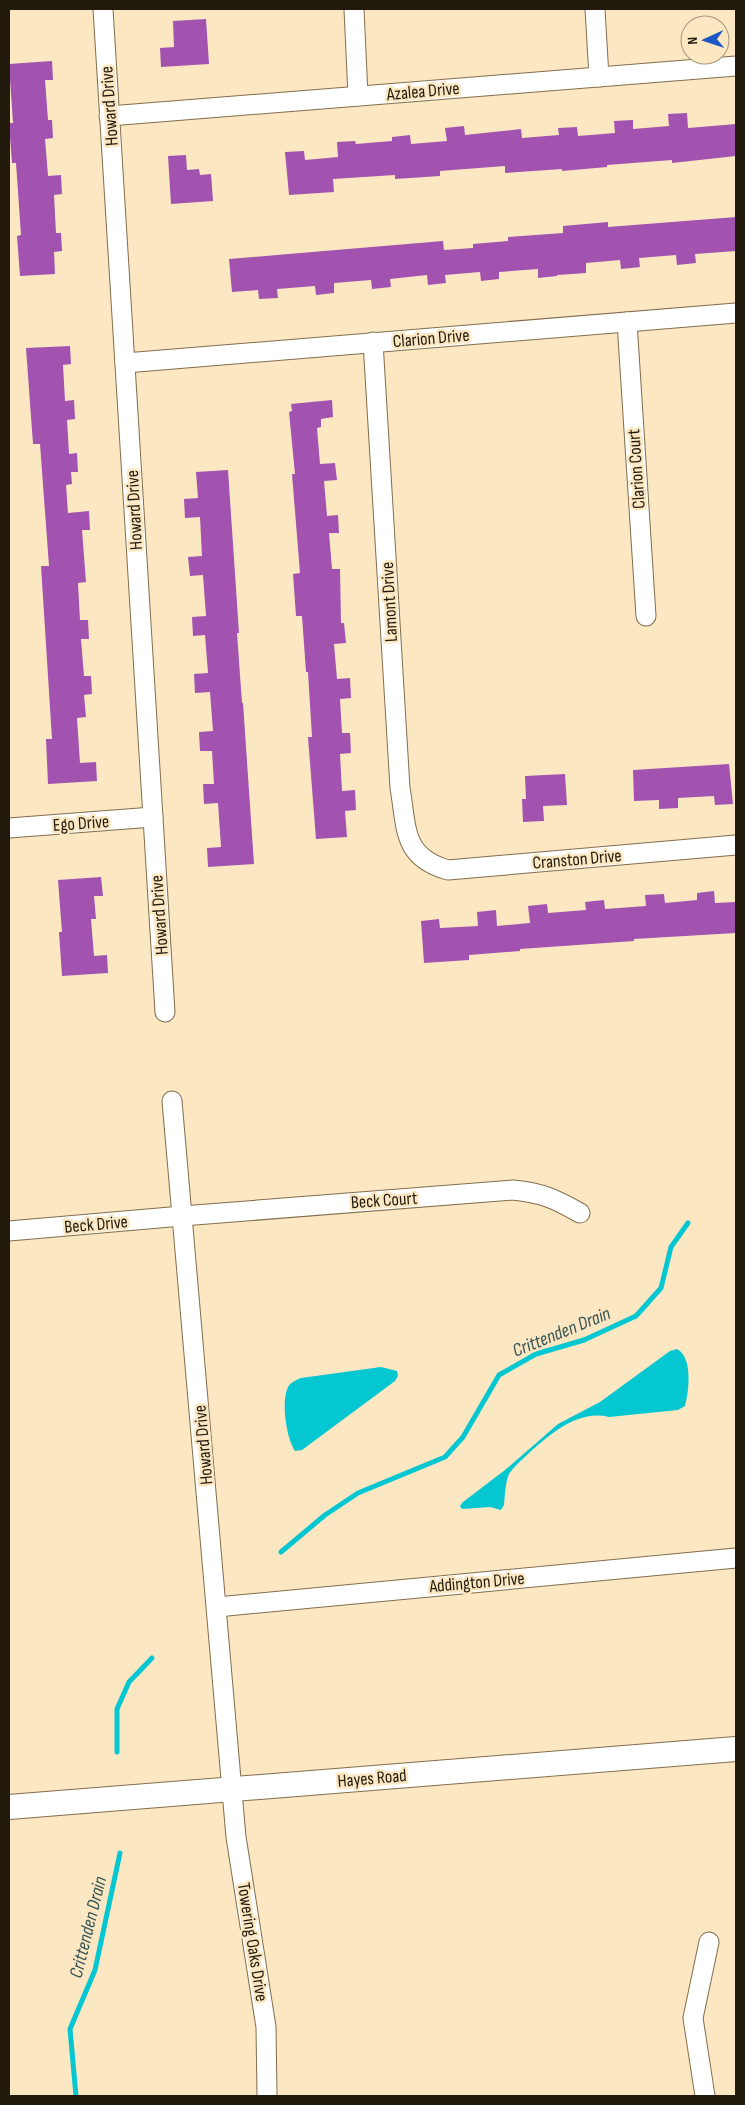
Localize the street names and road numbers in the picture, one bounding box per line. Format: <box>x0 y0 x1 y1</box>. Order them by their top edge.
street label: Howard Drive <box>96 65 123 147</box>
street label: Azalea Drive <box>385 78 460 105</box>
street label: Clarion Drive <box>392 325 470 352</box>
street label: Clarion Court <box>623 428 650 510</box>
street label: Howard Drive <box>122 469 147 550</box>
street label: Lamont Drive <box>377 561 402 643</box>
street label: Ego Drive <box>52 811 110 836</box>
street label: Cranston Drive <box>532 845 623 874</box>
street label: Howard Drive <box>146 874 173 956</box>
street label: Beck Court <box>350 1188 419 1213</box>
street label: Beck Drive <box>63 1211 129 1238</box>
street label: Howard Drive <box>190 1404 217 1486</box>
street label: Addington Drive <box>428 1568 525 1597</box>
street label: Hayes Road <box>337 1765 407 1792</box>
street label: Towering Oaks Drive <box>233 1881 272 2003</box>

